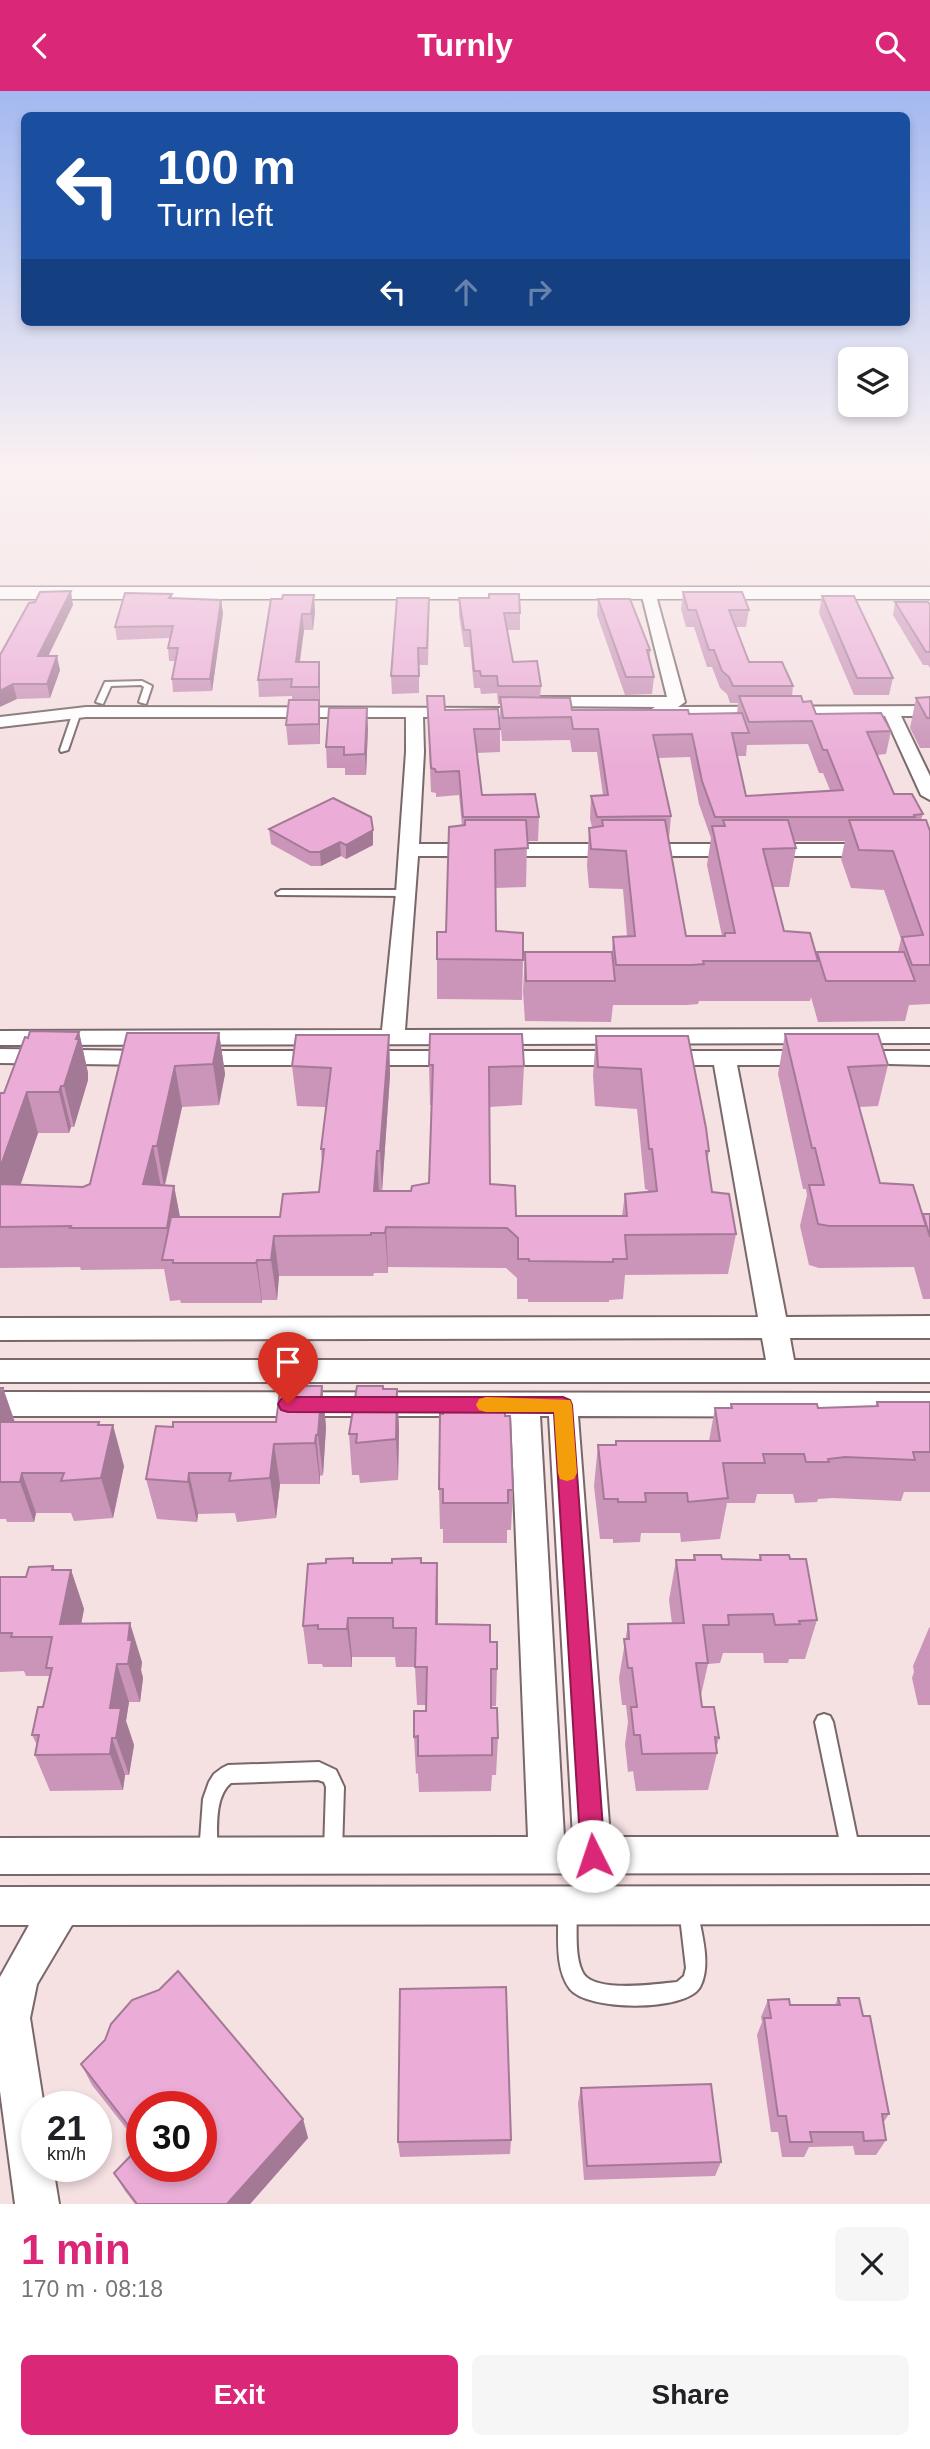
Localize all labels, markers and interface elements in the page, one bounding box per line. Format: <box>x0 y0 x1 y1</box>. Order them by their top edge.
icon: back <box>21 27 59 65</box>
text: Turnly <box>417 27 513 63</box>
icon: search <box>871 27 909 65</box>
icon: left <box>42 140 133 231</box>
text: 100 m <box>157 140 296 194</box>
text: Turn left <box>157 197 273 233</box>
icon: left <box>374 273 412 311</box>
icon: ahead <box>447 273 485 311</box>
icon: right <box>520 273 558 311</box>
map controls <box>838 347 908 417</box>
button: layers <box>838 347 908 417</box>
pin <box>258 1332 318 1404</box>
icon: arrive <box>269 1343 307 1381</box>
position arrow <box>556 1819 630 1893</box>
speed limit sign: 30 <box>126 2091 217 2182</box>
text: 21 <box>47 2108 86 2147</box>
text: km/h <box>47 2144 86 2164</box>
text: 1 min <box>21 2226 131 2273</box>
button: close <box>835 2227 909 2301</box>
text: 170 m · 08:18 <box>21 2276 163 2302</box>
button: Exit <box>21 2355 458 2435</box>
button: Share <box>472 2355 909 2435</box>

